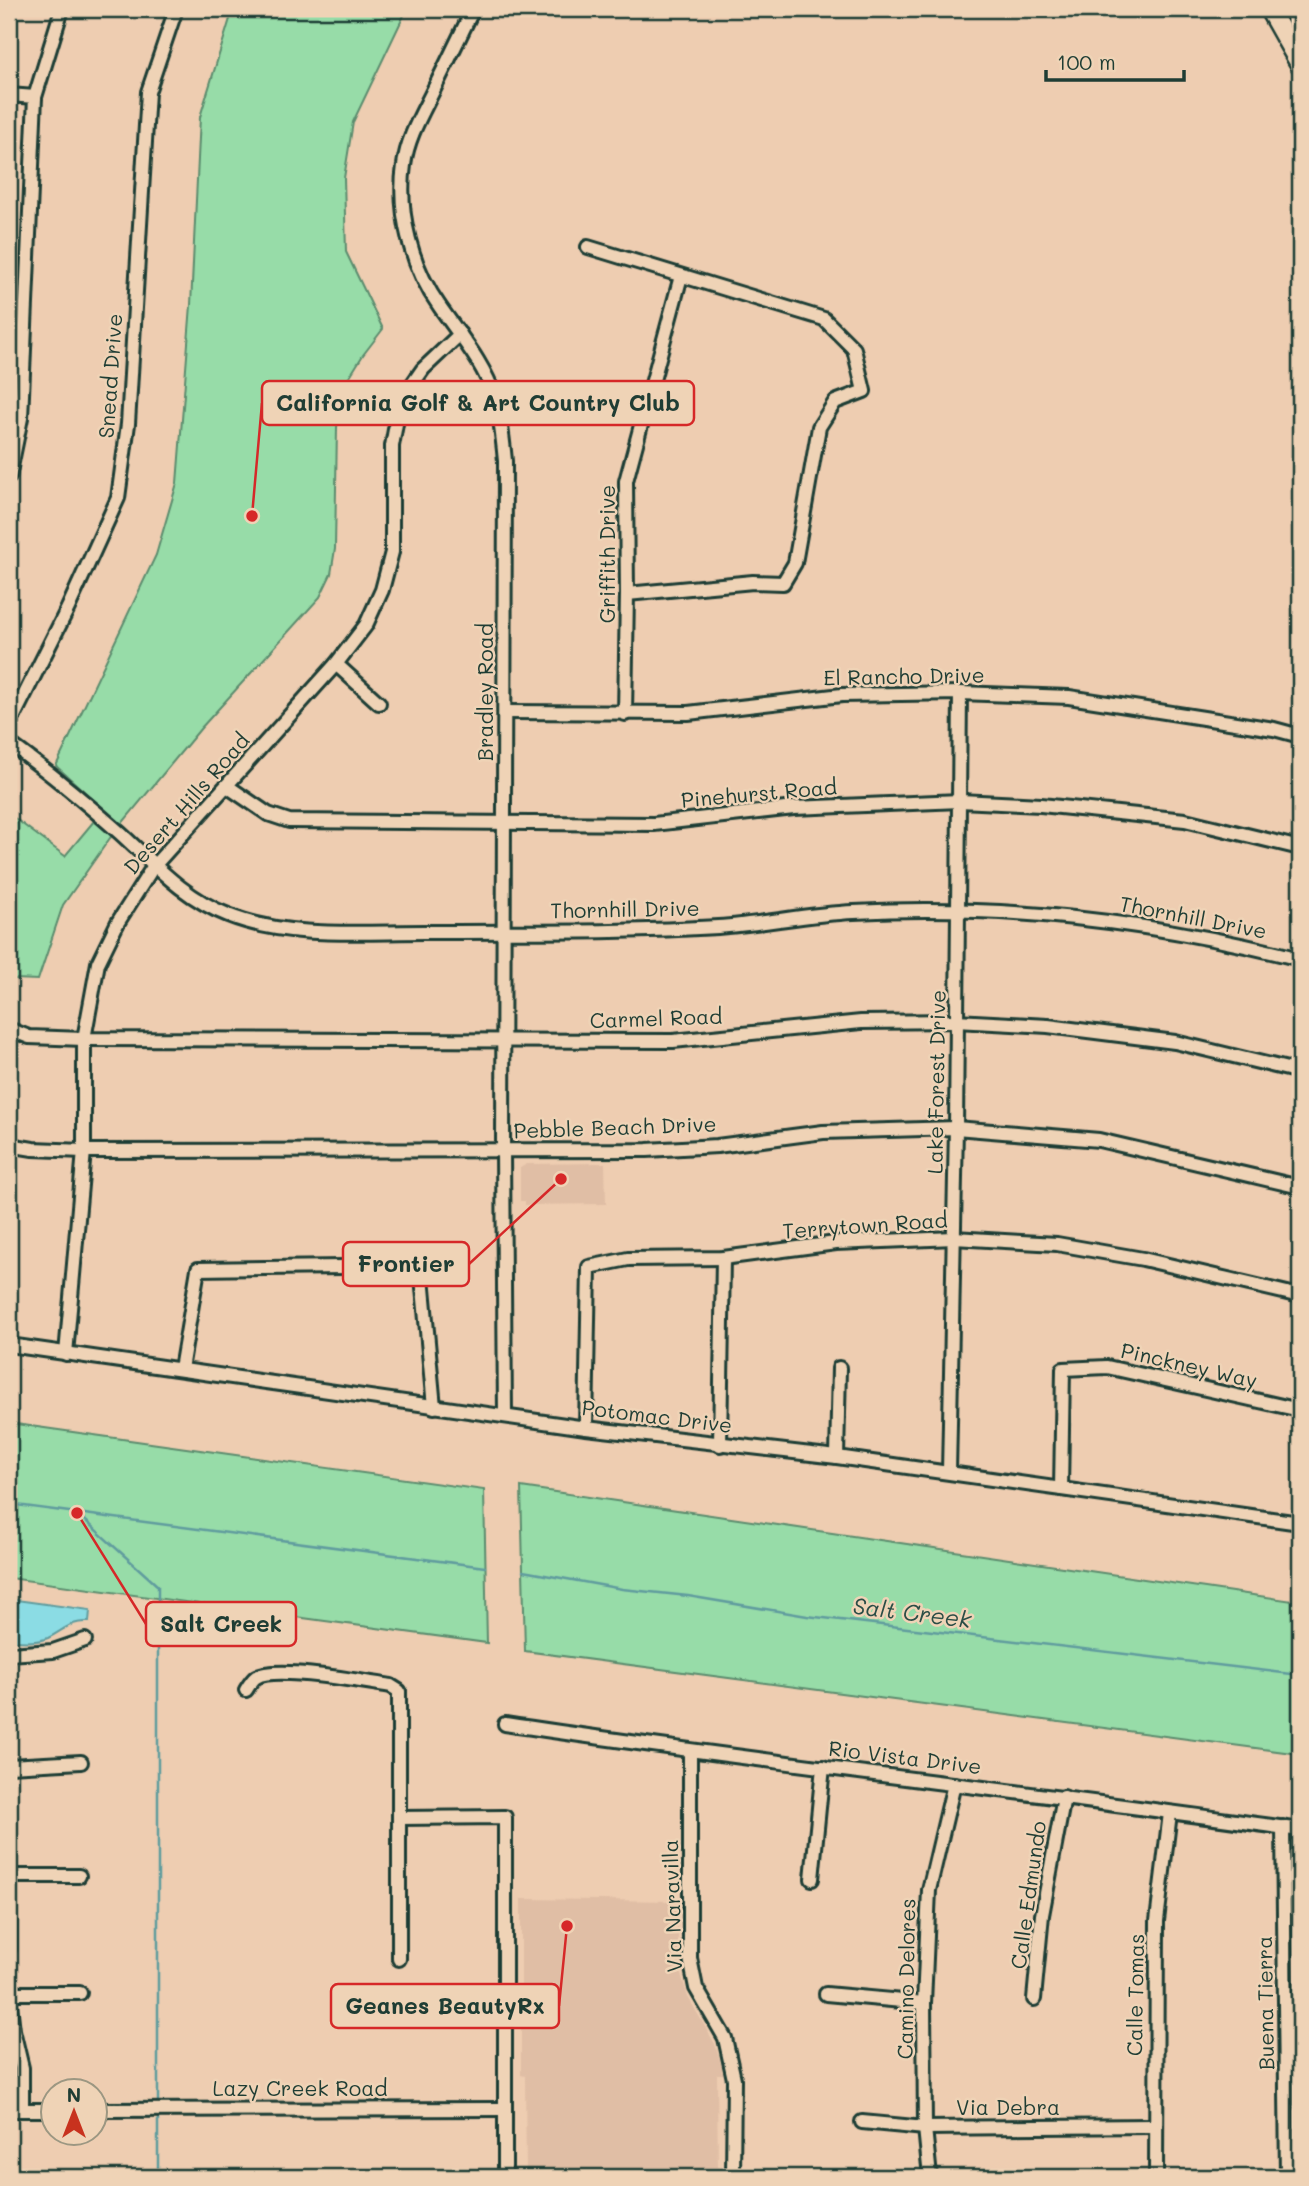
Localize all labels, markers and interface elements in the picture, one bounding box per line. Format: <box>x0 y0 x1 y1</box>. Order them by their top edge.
scale bar <box>1046 38 1185 82</box>
text: 100 m <box>1057 48 1116 75</box>
street label: Snead Drive <box>92 313 127 439</box>
callout: California Golf & Art Country Club <box>262 381 694 425</box>
text: California Golf & Art Country Club <box>276 387 680 417</box>
street label: Griffith Drive <box>593 485 620 623</box>
street label: Bradley Road <box>471 623 498 761</box>
street label: El Rancho Drive <box>823 661 985 690</box>
street label: Desert Hills Road <box>117 727 255 879</box>
street label: Pinehurst Road <box>680 772 838 813</box>
street label: Thornhill Drive <box>1117 889 1269 944</box>
street label: Thornhill Drive <box>550 894 700 923</box>
street label: Lake Forest Drive <box>920 990 951 1174</box>
street label: Carmel Road <box>589 1002 723 1033</box>
street label: Pebble Beach Drive <box>513 1109 717 1144</box>
street label: Terrytown Road <box>781 1205 948 1244</box>
callout: Frontier <box>343 1242 469 1286</box>
text: Frontier <box>357 1248 455 1278</box>
street label: Pinckney Way <box>1118 1336 1260 1393</box>
street label: Potomac Drive <box>580 1393 734 1438</box>
water label: Salt Creek <box>851 1590 974 1634</box>
callout: Salt Creek <box>146 1602 296 1646</box>
text: Salt Creek <box>160 1608 282 1638</box>
street label: Rio Vista Drive <box>827 1734 983 1779</box>
street label: Calle Edmundo <box>1004 1819 1051 1971</box>
street label: Via Naravilla <box>656 1839 687 1973</box>
street label: Camino Delores <box>891 1898 920 2060</box>
street label: Calle Tomas <box>1120 1933 1149 2056</box>
street label: Buena Tierra <box>1250 1936 1279 2070</box>
callout: Geanes BeautyRx <box>331 1984 559 2028</box>
text: Geanes BeautyRx <box>345 1990 545 2020</box>
street label: Lazy Creek Road <box>212 2074 388 2101</box>
north arrow <box>38 2078 108 2148</box>
text: N <box>67 2082 81 2107</box>
street label: Via Debra <box>956 2093 1060 2120</box>

